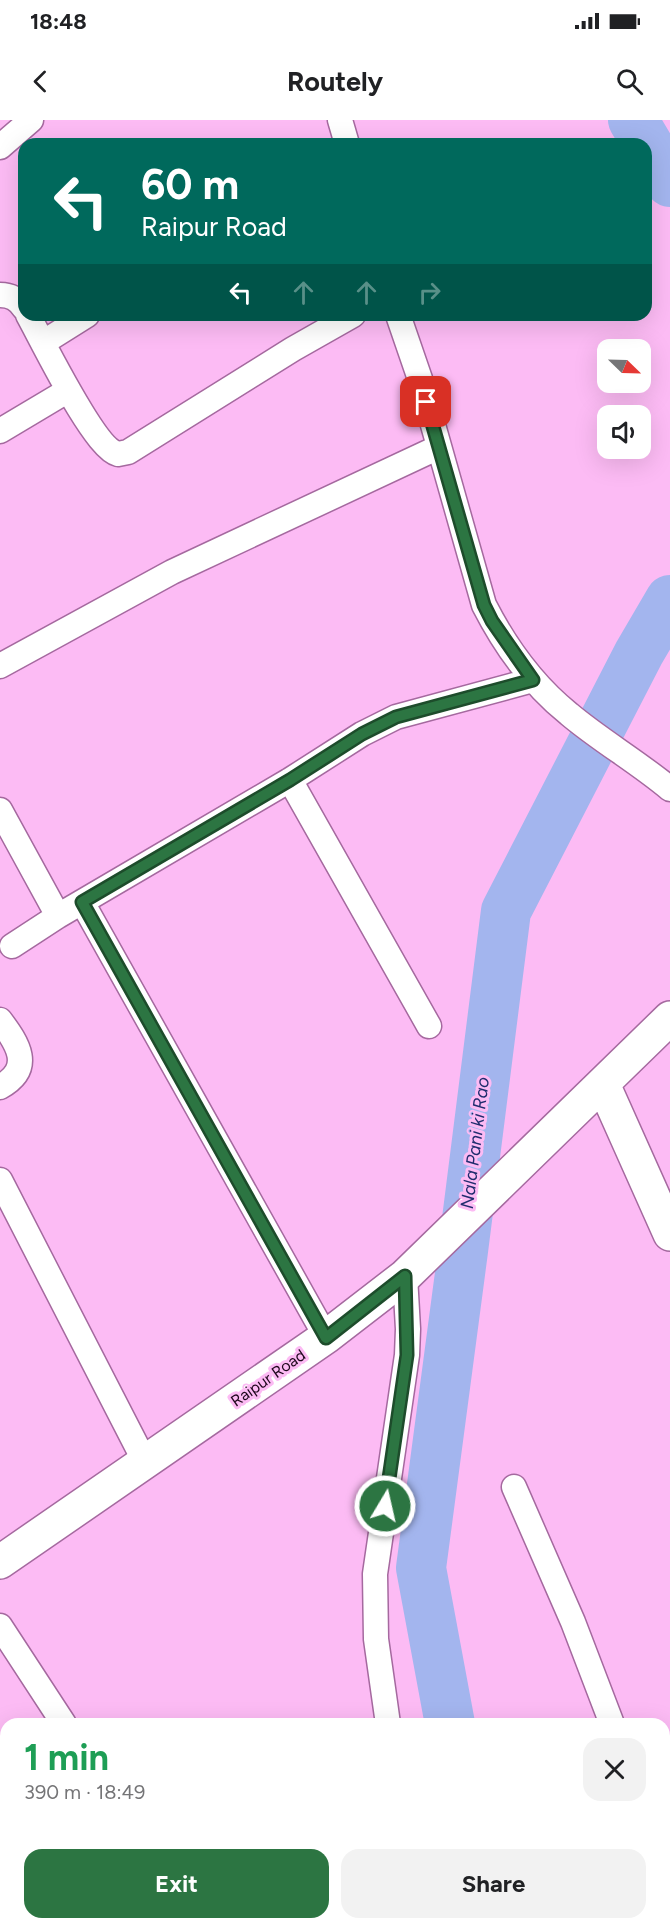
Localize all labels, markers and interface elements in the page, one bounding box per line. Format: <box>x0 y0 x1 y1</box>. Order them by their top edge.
text: 18:48 <box>30 8 87 35</box>
icon: back <box>24 65 57 98</box>
text: Routely <box>287 65 383 98</box>
icon: search <box>613 65 646 98</box>
text: 60 m <box>141 159 239 210</box>
icon: left <box>42 162 120 240</box>
text: Raipur Road <box>141 210 287 243</box>
icon: left <box>224 276 257 309</box>
icon: ahead <box>287 276 320 309</box>
icon: ahead <box>350 276 383 309</box>
icon: right <box>413 276 446 309</box>
north arrow <box>597 339 651 393</box>
map controls <box>597 339 651 459</box>
pin <box>400 376 451 427</box>
icon: arrive <box>409 385 442 418</box>
button: sound <box>597 405 651 459</box>
water label: Nala Pani ki Rao <box>456 1076 494 1210</box>
street label: Raipur Road <box>227 1345 309 1411</box>
position arrow <box>353 1474 417 1538</box>
text: 1 min <box>24 1736 109 1779</box>
button: close <box>583 1738 646 1801</box>
text: 390 m · 18:49 <box>24 1780 145 1804</box>
button: Exit <box>24 1849 329 1918</box>
button: Share <box>341 1849 646 1918</box>

